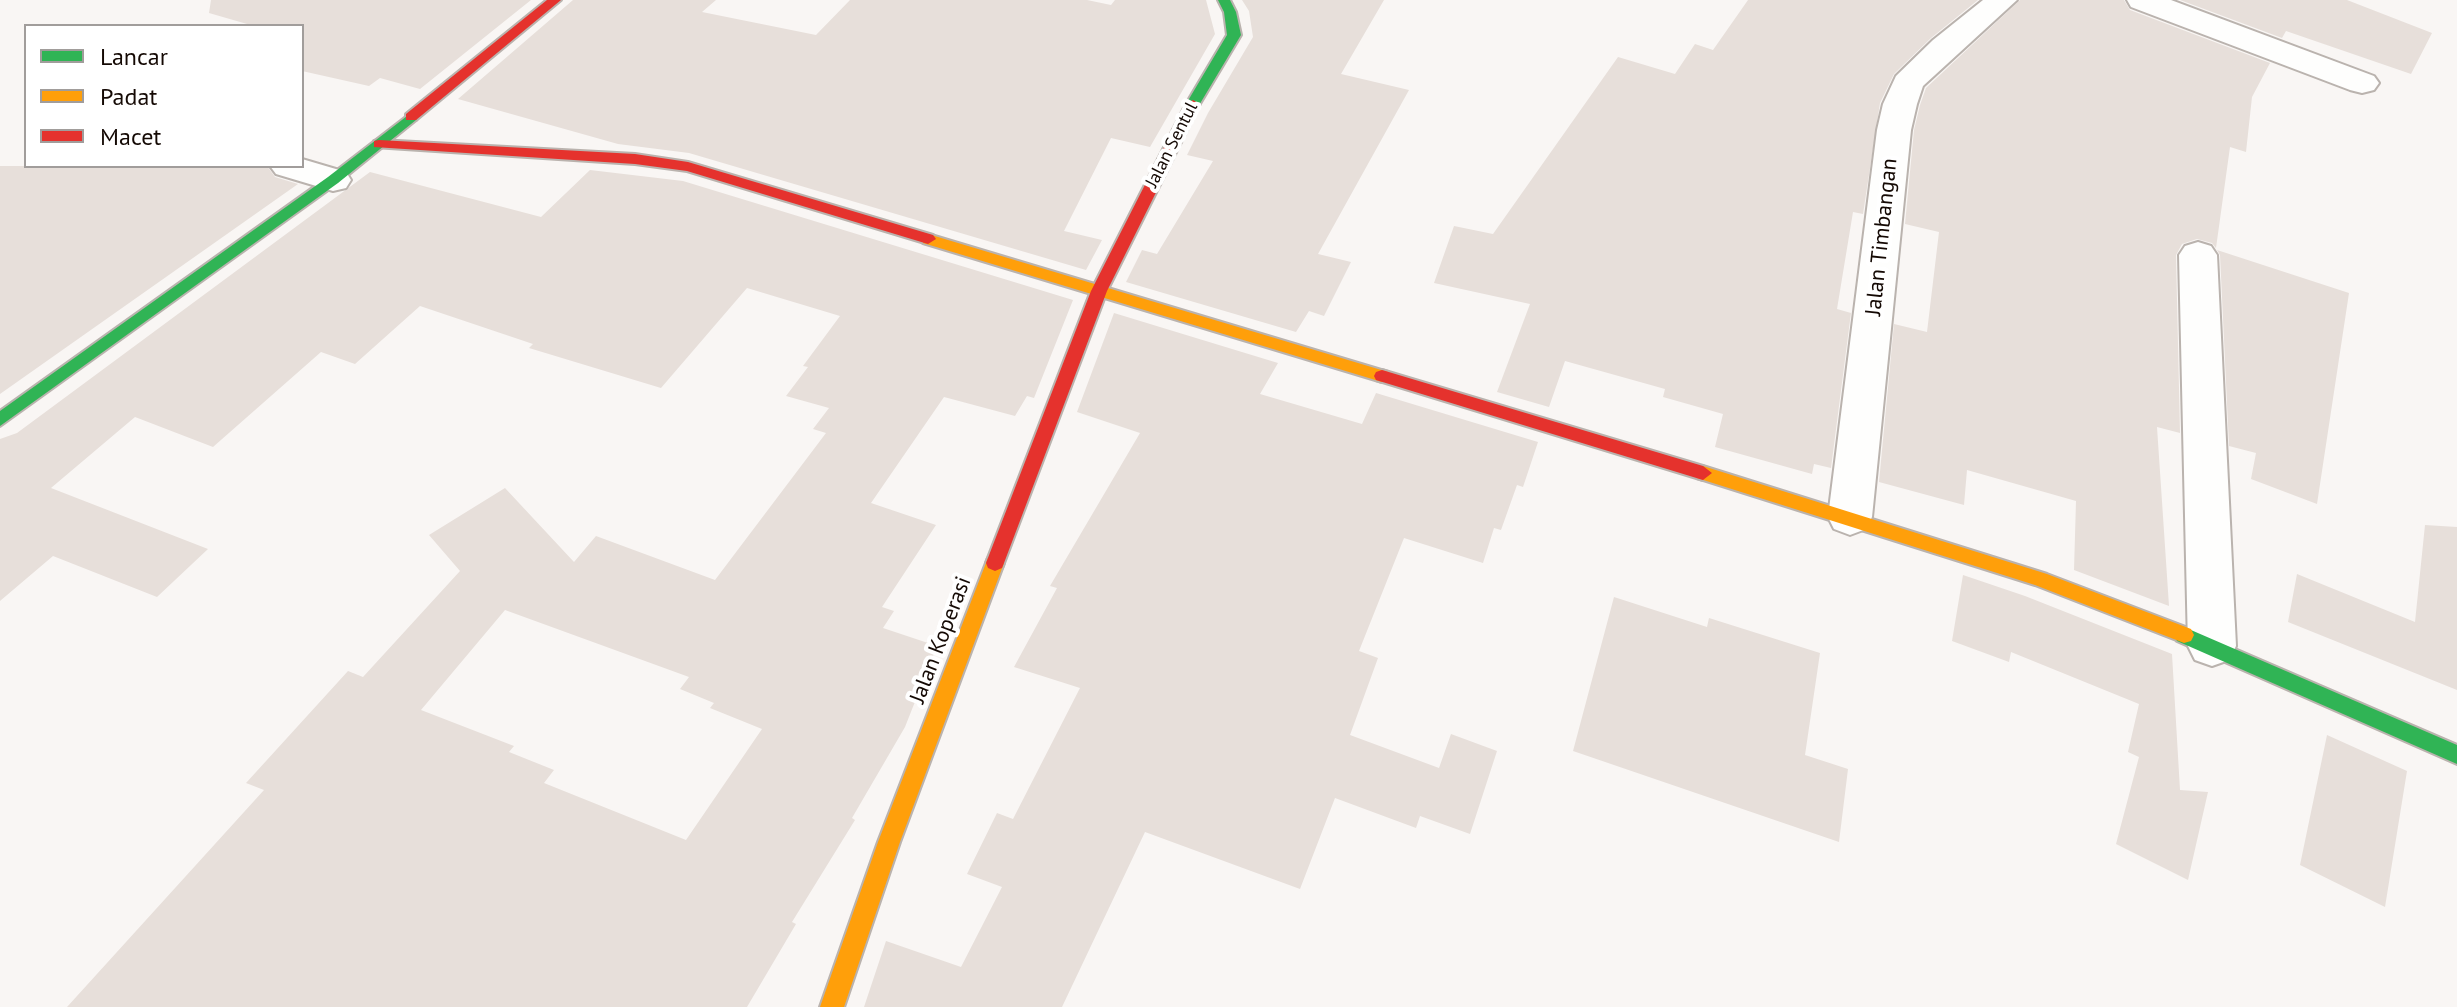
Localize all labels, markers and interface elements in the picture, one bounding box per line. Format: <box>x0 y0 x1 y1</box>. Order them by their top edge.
legend <box>24 24 304 168</box>
text: Lancar <box>100 41 168 72</box>
text: Padat <box>100 81 157 112</box>
street label: Jalan Sentul <box>1141 99 1203 191</box>
text: Macet <box>100 121 162 152</box>
street label: Jalan Timbangan <box>1861 157 1903 317</box>
street label: Jalan Koperasi <box>905 573 977 707</box>

